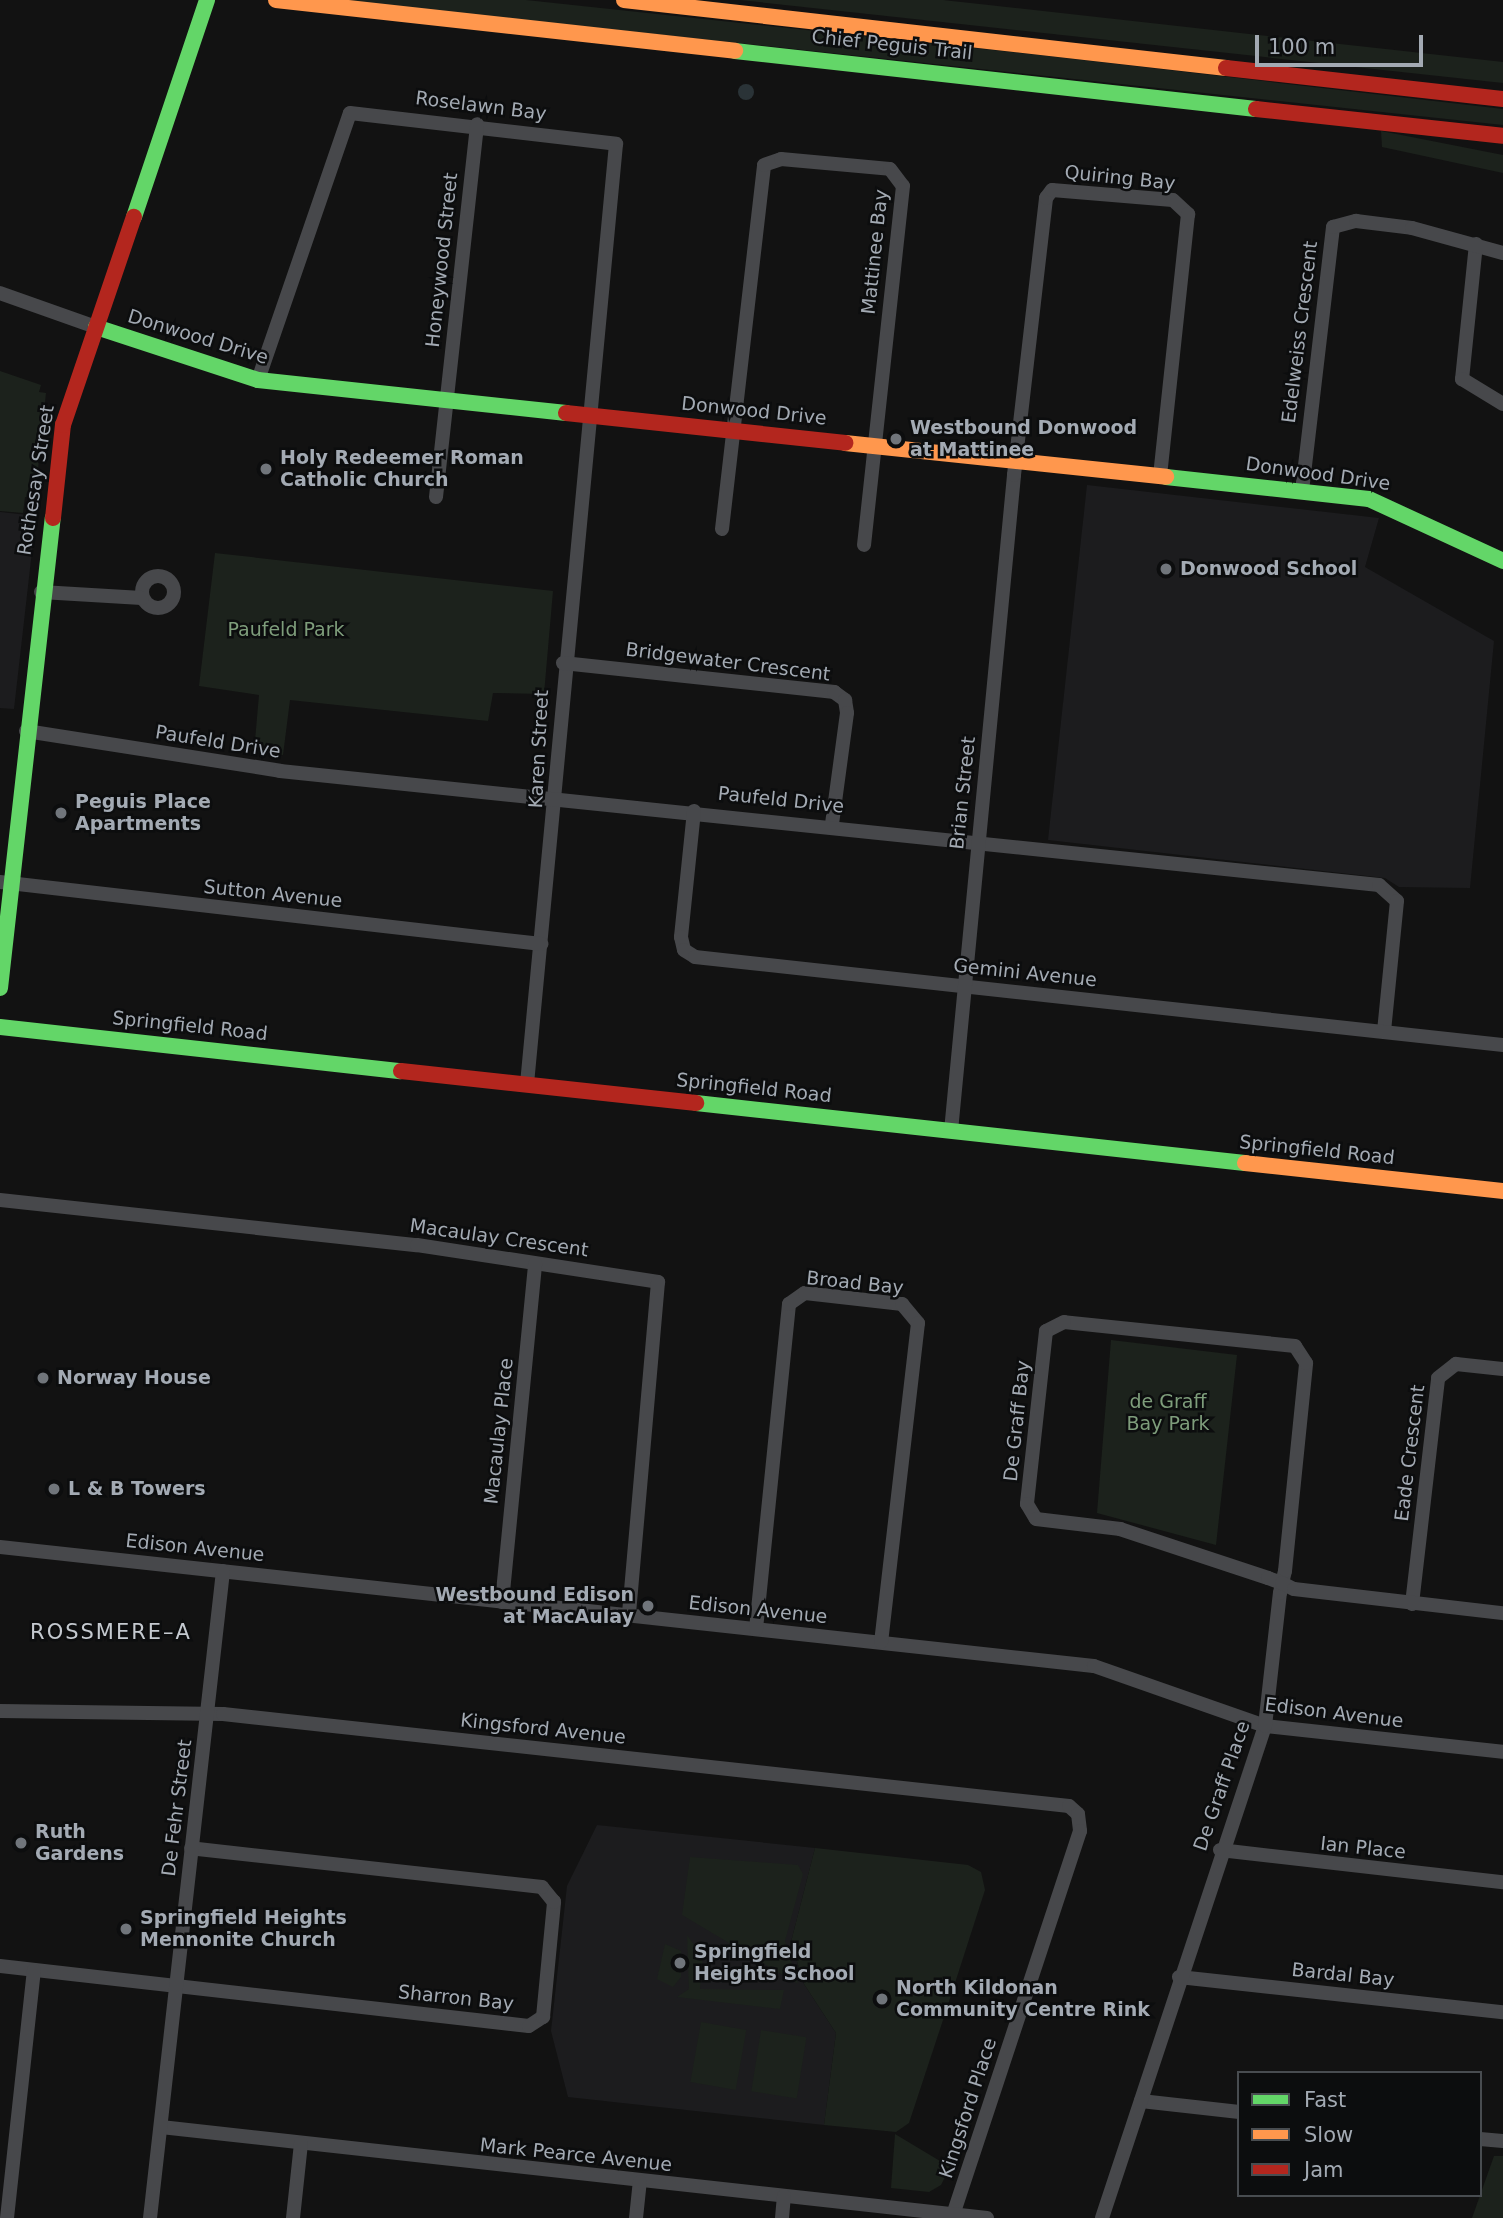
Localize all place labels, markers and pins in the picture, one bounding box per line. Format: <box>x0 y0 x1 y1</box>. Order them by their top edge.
place label: Westbound Donwood at Mattinee <box>910 417 1137 461</box>
marker: Westbound Donwood at Mattinee <box>888 431 904 447</box>
place label: Holy Redeemer Roman Catholic Church <box>280 447 524 491</box>
marker: Holy Redeemer Roman Catholic Church <box>258 461 274 477</box>
place label: Donwood School <box>1180 558 1357 580</box>
marker: Donwood School <box>1158 561 1174 577</box>
place label: Peguis Place Apartments <box>75 791 211 835</box>
marker: Peguis Place Apartments <box>53 805 69 821</box>
place label: Norway House <box>57 1367 211 1389</box>
marker: Norway House <box>35 1370 51 1386</box>
place label: L & B Towers <box>68 1478 206 1500</box>
marker: L & B Towers <box>46 1481 62 1497</box>
place label: Westbound Edison at MacAulay <box>436 1584 634 1628</box>
marker: Westbound Edison at MacAulay <box>640 1598 656 1614</box>
place label: Ruth Gardens <box>35 1821 124 1865</box>
marker: Ruth Gardens <box>13 1835 29 1851</box>
place label: Springfield Heights Mennonite Church <box>140 1907 347 1951</box>
marker: Springfield Heights Mennonite Church <box>118 1921 134 1937</box>
place label: Springfield Heights School <box>694 1941 855 1985</box>
marker: Springfield Heights School <box>672 1955 688 1971</box>
place label: North Kildonan Community Centre Rink <box>896 1977 1150 2021</box>
marker: North Kildonan Community Centre Rink <box>874 1991 890 2007</box>

